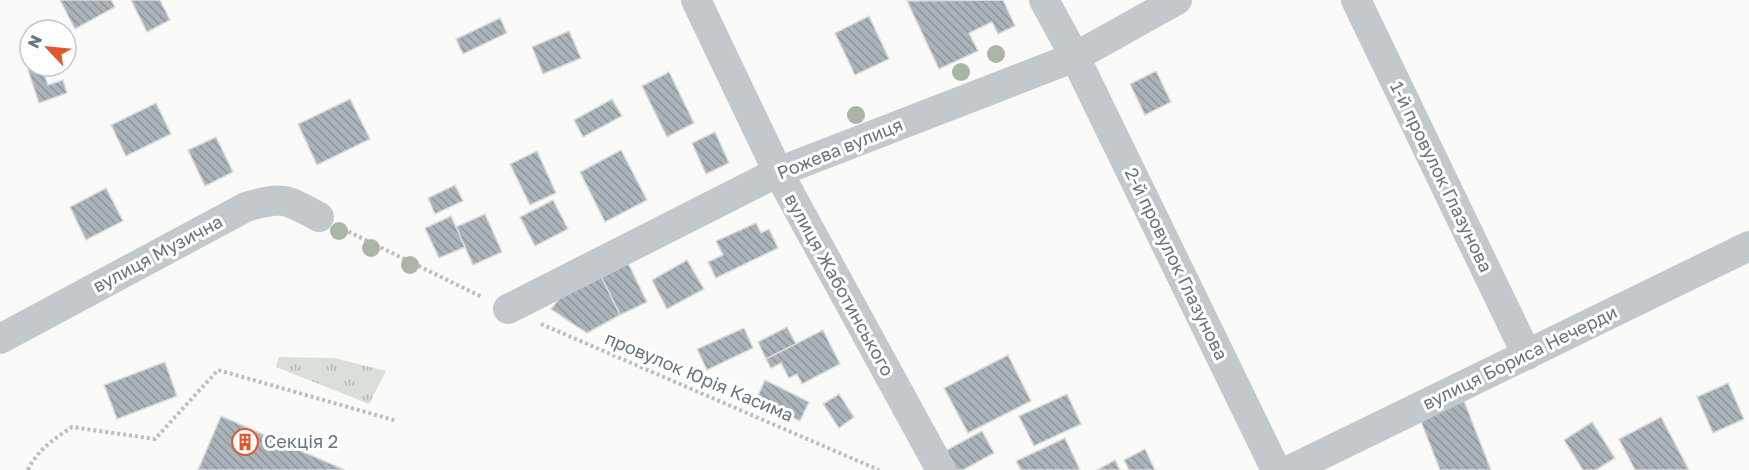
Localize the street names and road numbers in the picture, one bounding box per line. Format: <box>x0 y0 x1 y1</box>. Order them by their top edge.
street label: 1-й провулок Глазунова <box>1386 78 1498 276</box>
street label: Рожева вулиця <box>773 113 906 183</box>
street label: 2-й провулок Глазунова <box>1121 164 1233 363</box>
street label: вулиця Жаботинського <box>780 189 899 380</box>
street label: вулиця Музична <box>89 210 226 297</box>
street label: вулиця Бориса Нечерди <box>1419 300 1620 414</box>
street label: провулок Юрія Касима <box>602 326 797 426</box>

